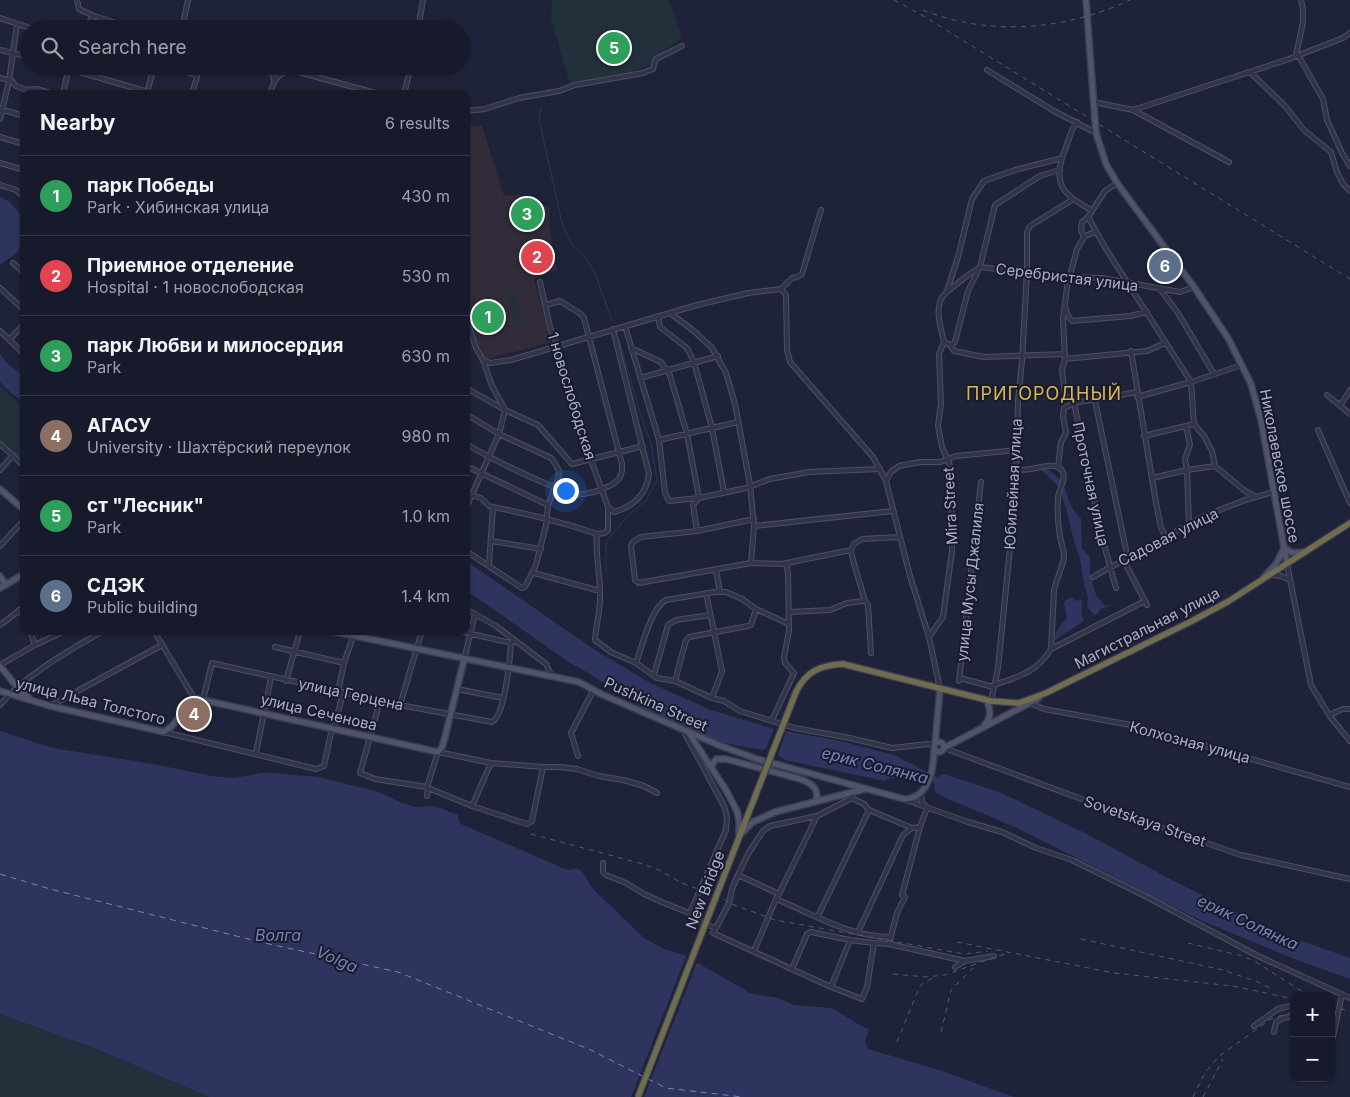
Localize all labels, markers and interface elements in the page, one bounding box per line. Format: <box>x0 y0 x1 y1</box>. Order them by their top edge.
search box <box>20 20 470 75</box>
pin: 5 <box>598 29 630 67</box>
icon: search <box>38 34 66 62</box>
text: Search here <box>78 36 187 59</box>
text: Nearby <box>40 110 115 135</box>
text: 6 results <box>385 113 450 133</box>
text: парк Победы <box>87 174 214 197</box>
text: 1 <box>53 186 59 206</box>
text: 430 m <box>401 186 450 206</box>
pin: 3 <box>511 195 543 233</box>
text: Park · Хибинская улица <box>87 197 269 217</box>
pin: 2 <box>521 238 553 276</box>
pin: 6 <box>1149 247 1181 285</box>
text: Приемное отделение <box>87 254 294 277</box>
street label: Серебристая улица <box>995 259 1139 295</box>
text: 2 <box>51 266 61 286</box>
text: 530 m <box>402 266 450 286</box>
text: Hospital · 1 новослободская <box>87 277 304 297</box>
pin: 1 <box>472 298 504 336</box>
street label: 1 новослободская <box>544 330 600 462</box>
text: парк Любви и милосердия <box>87 334 344 357</box>
text: 3 <box>51 346 61 366</box>
text: 630 m <box>402 346 450 366</box>
text: Park <box>87 357 121 377</box>
district label: ПРИГОРОДНЫЙ <box>966 382 1122 404</box>
street label: Николаевское шоссе <box>1256 387 1304 545</box>
text: АГАСУ <box>87 414 151 437</box>
street label: Юбилейная улица <box>1000 418 1026 550</box>
street label: Проточная улица <box>1069 420 1113 548</box>
text: 4 <box>51 426 61 446</box>
text: 980 m <box>402 426 450 446</box>
text: University · Шахтёрский переулок <box>87 437 351 457</box>
street label: Mira Street <box>938 467 962 545</box>
your location <box>553 478 579 504</box>
text: ст "Лесник" <box>87 494 204 517</box>
street label: улица Мусы Джалиля <box>952 502 988 662</box>
street label: Садовая улица <box>1115 504 1221 570</box>
text: 5 <box>51 506 61 526</box>
text: 1.0 km <box>402 506 450 526</box>
text: Park <box>87 517 121 537</box>
text: СДЭК <box>87 574 145 597</box>
street label: Магистральная улица <box>1071 583 1223 673</box>
text: 6 <box>51 586 61 606</box>
text: 1.4 km <box>401 586 450 606</box>
text: Public building <box>87 597 198 617</box>
street label: улица Льва Толстого <box>14 673 168 729</box>
street label: Pushkina Street <box>601 673 711 735</box>
street label: улица Герцена <box>297 674 405 714</box>
street label: улица Сеченова <box>259 689 379 735</box>
pin: 4 <box>178 695 210 733</box>
street label: Колхозная улица <box>1128 717 1252 767</box>
water label: ерик Солянка <box>820 742 930 788</box>
street label: Sovetskaya Street <box>1082 791 1209 851</box>
street label: New Bridge <box>681 848 729 932</box>
water label: ерик Солянка <box>1194 890 1302 954</box>
water label: Волга <box>255 925 301 945</box>
water label: Volga <box>313 941 361 977</box>
map controls <box>1290 992 1335 1082</box>
button: + <box>1290 992 1335 1037</box>
button: − <box>1290 1037 1335 1082</box>

